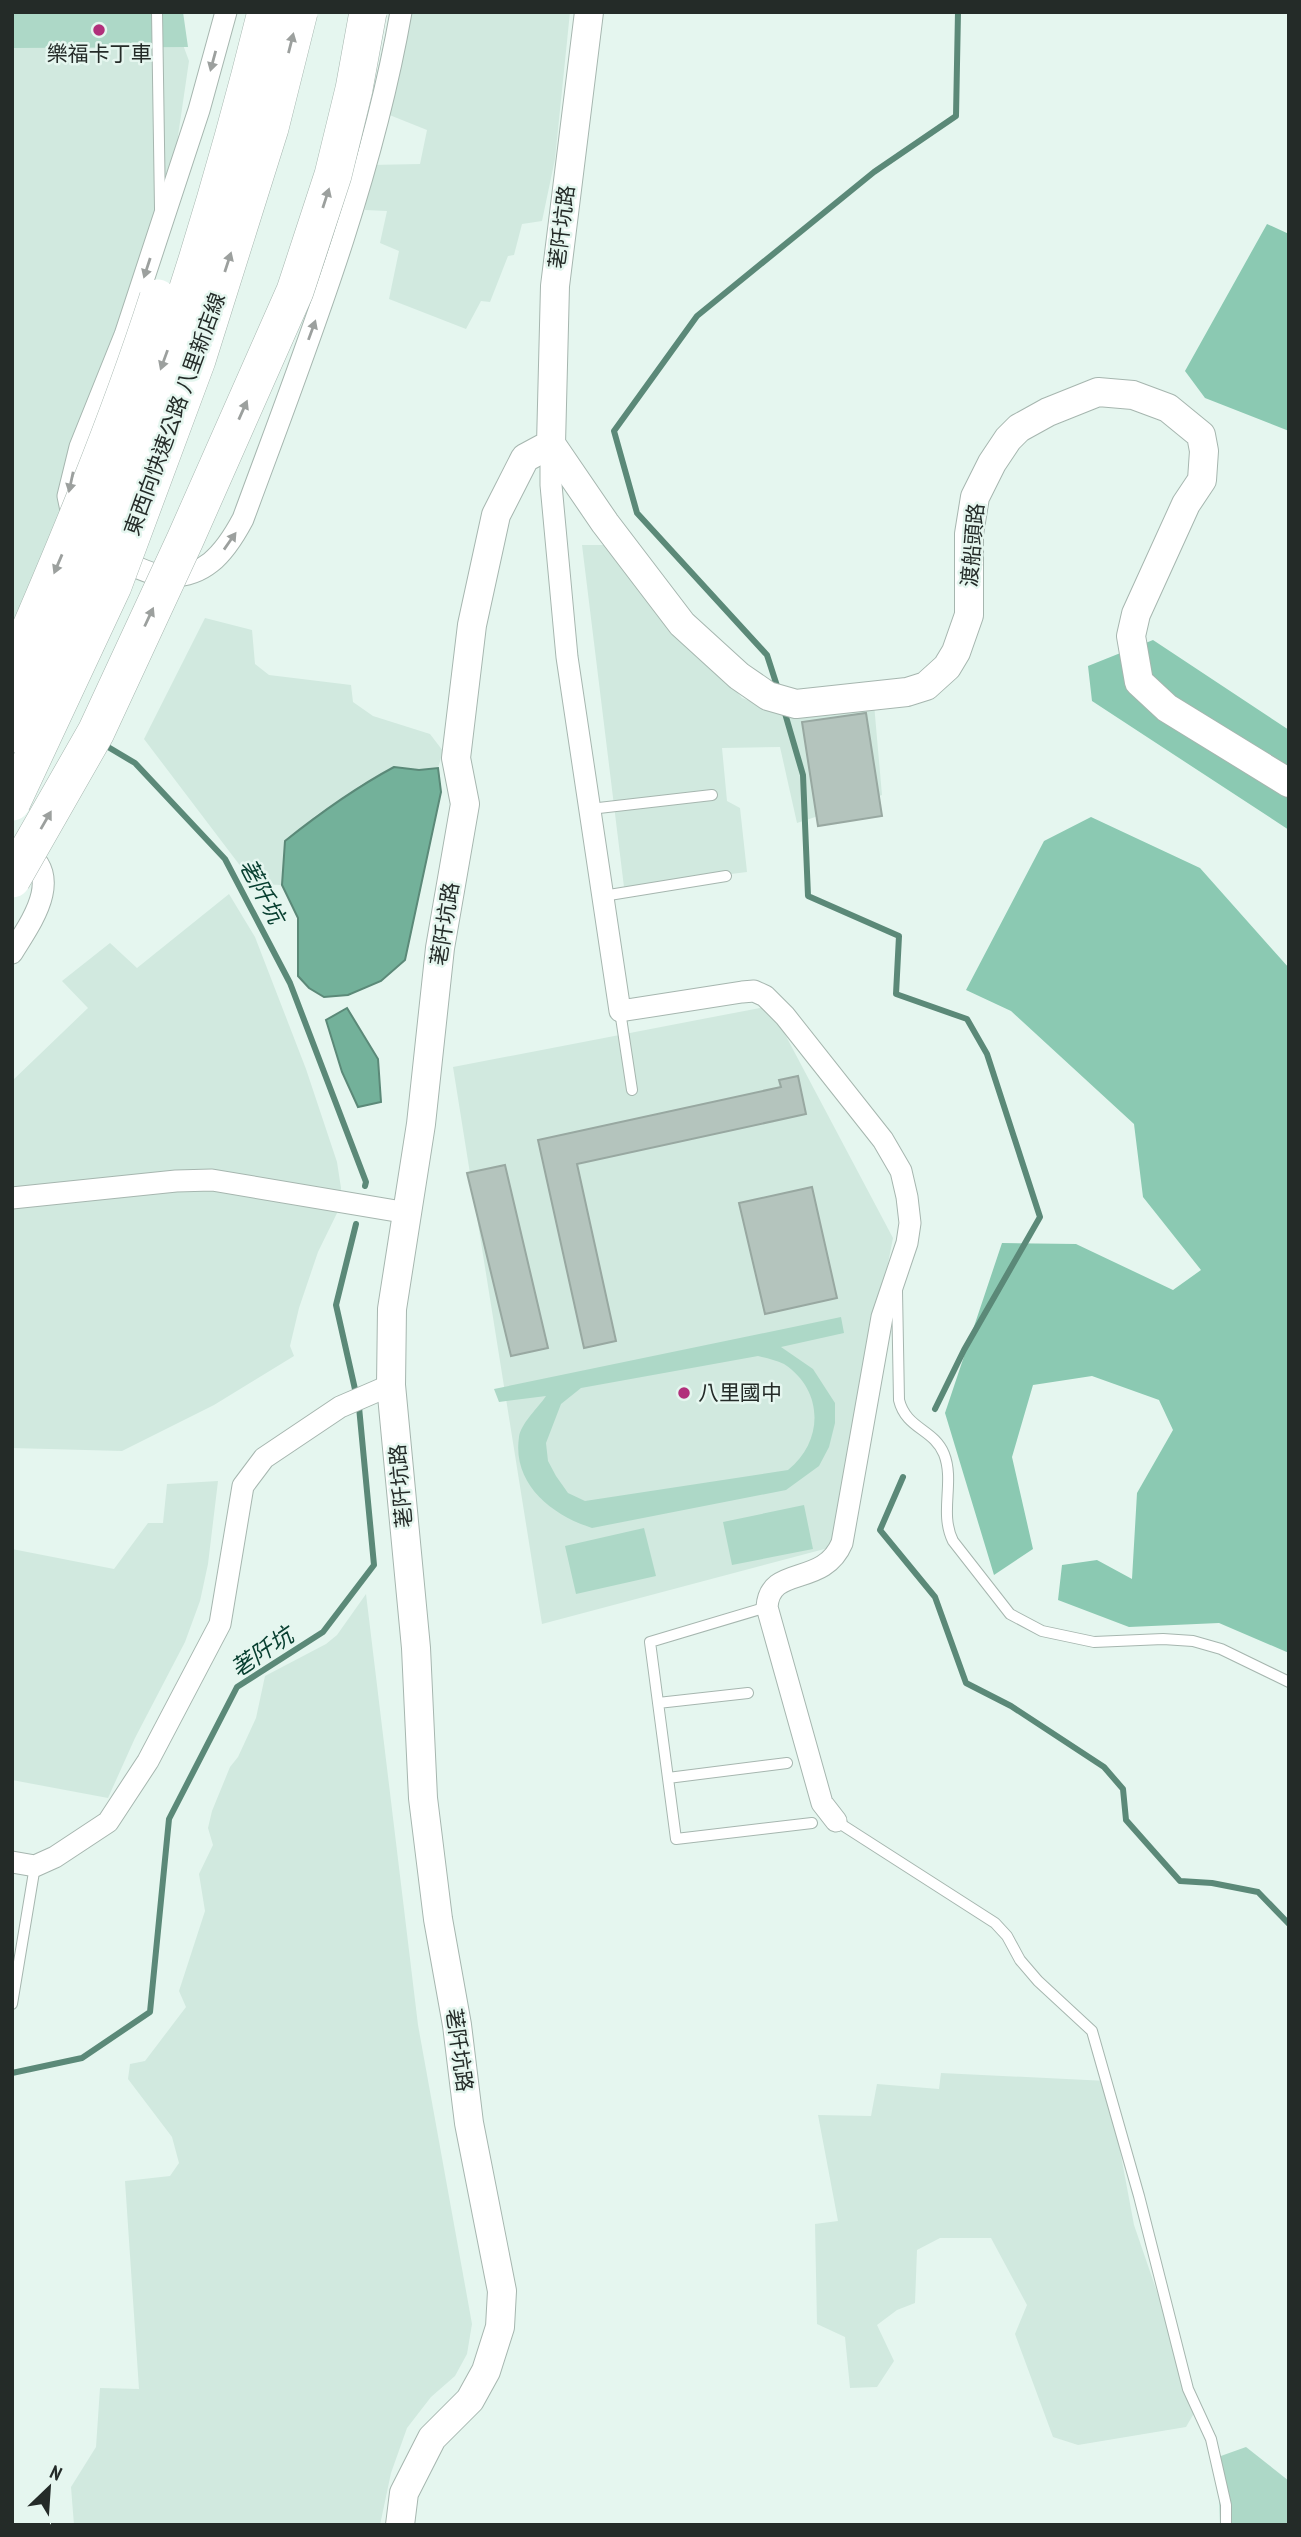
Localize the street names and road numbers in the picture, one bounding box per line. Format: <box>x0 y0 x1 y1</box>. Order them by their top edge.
street label: 荖阡坑路 <box>543 184 580 270</box>
street label: 東西向快速公路 八里新店線 <box>118 289 231 539</box>
street label: 渡船頭路 <box>955 502 990 588</box>
street label: 荖阡坑路 <box>425 880 464 968</box>
street label: 荖阡坑路 <box>383 1443 418 1529</box>
street label: 荖阡坑路 <box>440 2006 479 2093</box>

